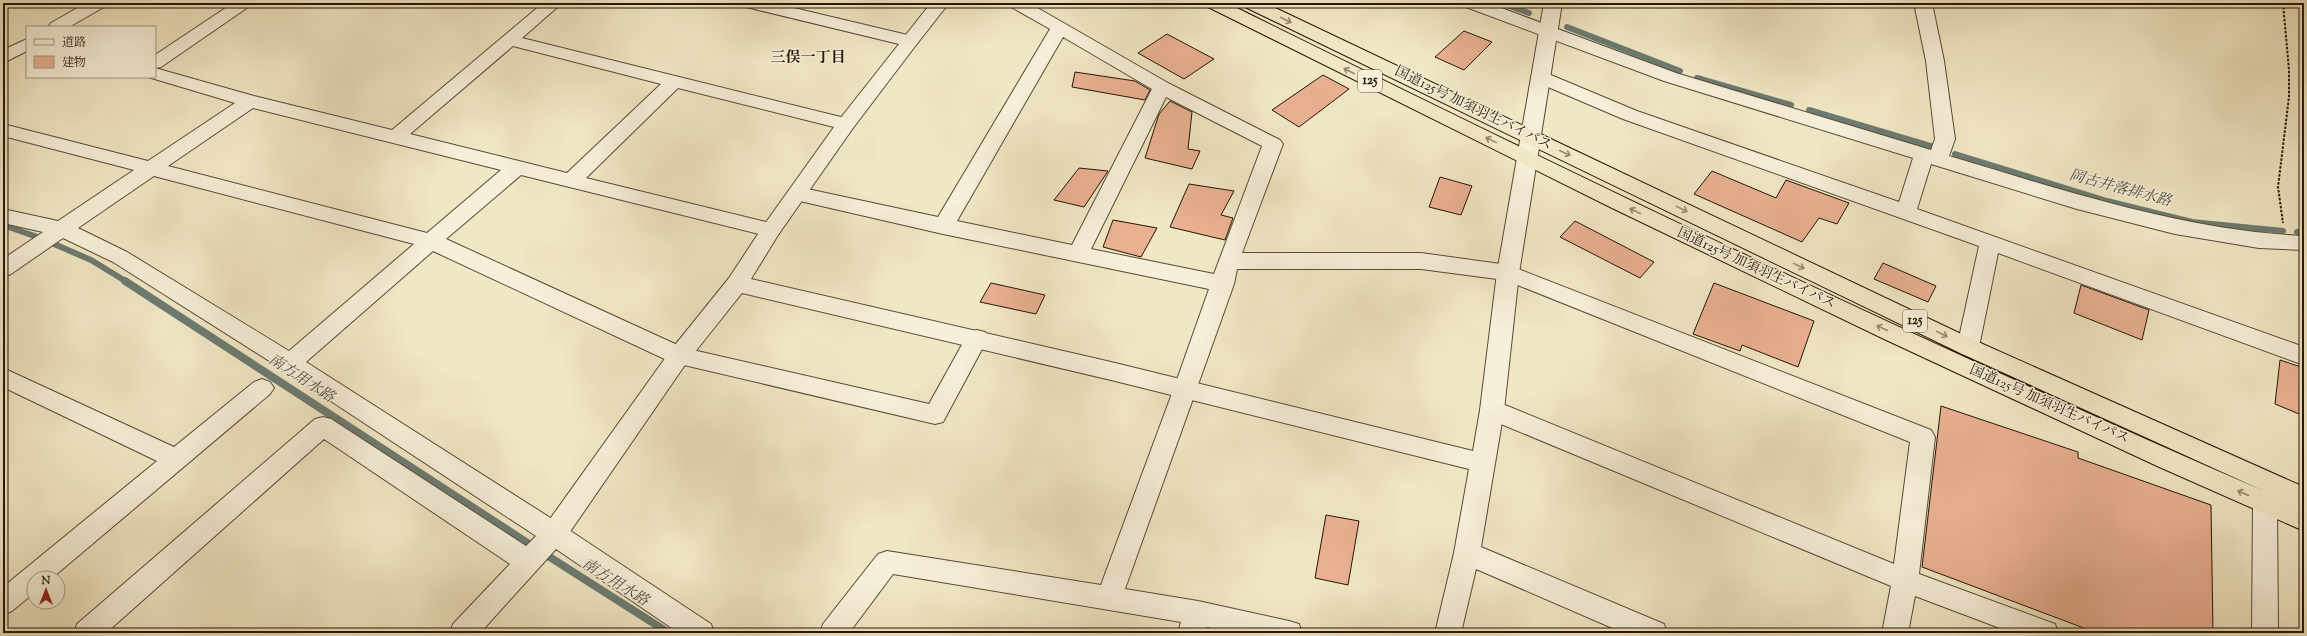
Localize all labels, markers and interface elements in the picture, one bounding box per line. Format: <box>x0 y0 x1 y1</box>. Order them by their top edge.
one-way arrow <box>1280 17 1292 24</box>
legend <box>26 26 156 78</box>
text: 道路 <box>62 34 86 52</box>
district label: 三俣一丁目 <box>770 48 846 69</box>
text: 建物 <box>62 54 86 72</box>
street label: 国道125号 加須羽生バイパス <box>1391 62 1555 156</box>
one-way arrow <box>1343 66 1355 74</box>
road number: 125 <box>1358 70 1382 92</box>
one-way arrow <box>1486 136 1498 143</box>
one-way arrow <box>1558 150 1570 157</box>
water label: 岡古井落排水路 <box>2067 165 2174 213</box>
one-way arrow <box>1630 206 1642 214</box>
one-way arrow <box>1676 206 1688 213</box>
street label: 国道125号 加須羽生バイパス <box>1673 223 1839 315</box>
one-way arrow <box>1793 263 1805 270</box>
road number: 125 <box>1903 310 1927 332</box>
one-way arrow <box>1877 324 1889 331</box>
one-way arrow <box>1935 331 1947 338</box>
water label: 南方用水路 <box>264 350 339 409</box>
street label: 国道125号 加須羽生バイパス <box>1966 361 2132 449</box>
one-way arrow <box>2237 489 2249 496</box>
water label: 南方用水路 <box>578 554 653 612</box>
north arrow <box>26 570 66 610</box>
text: N <box>41 573 51 589</box>

